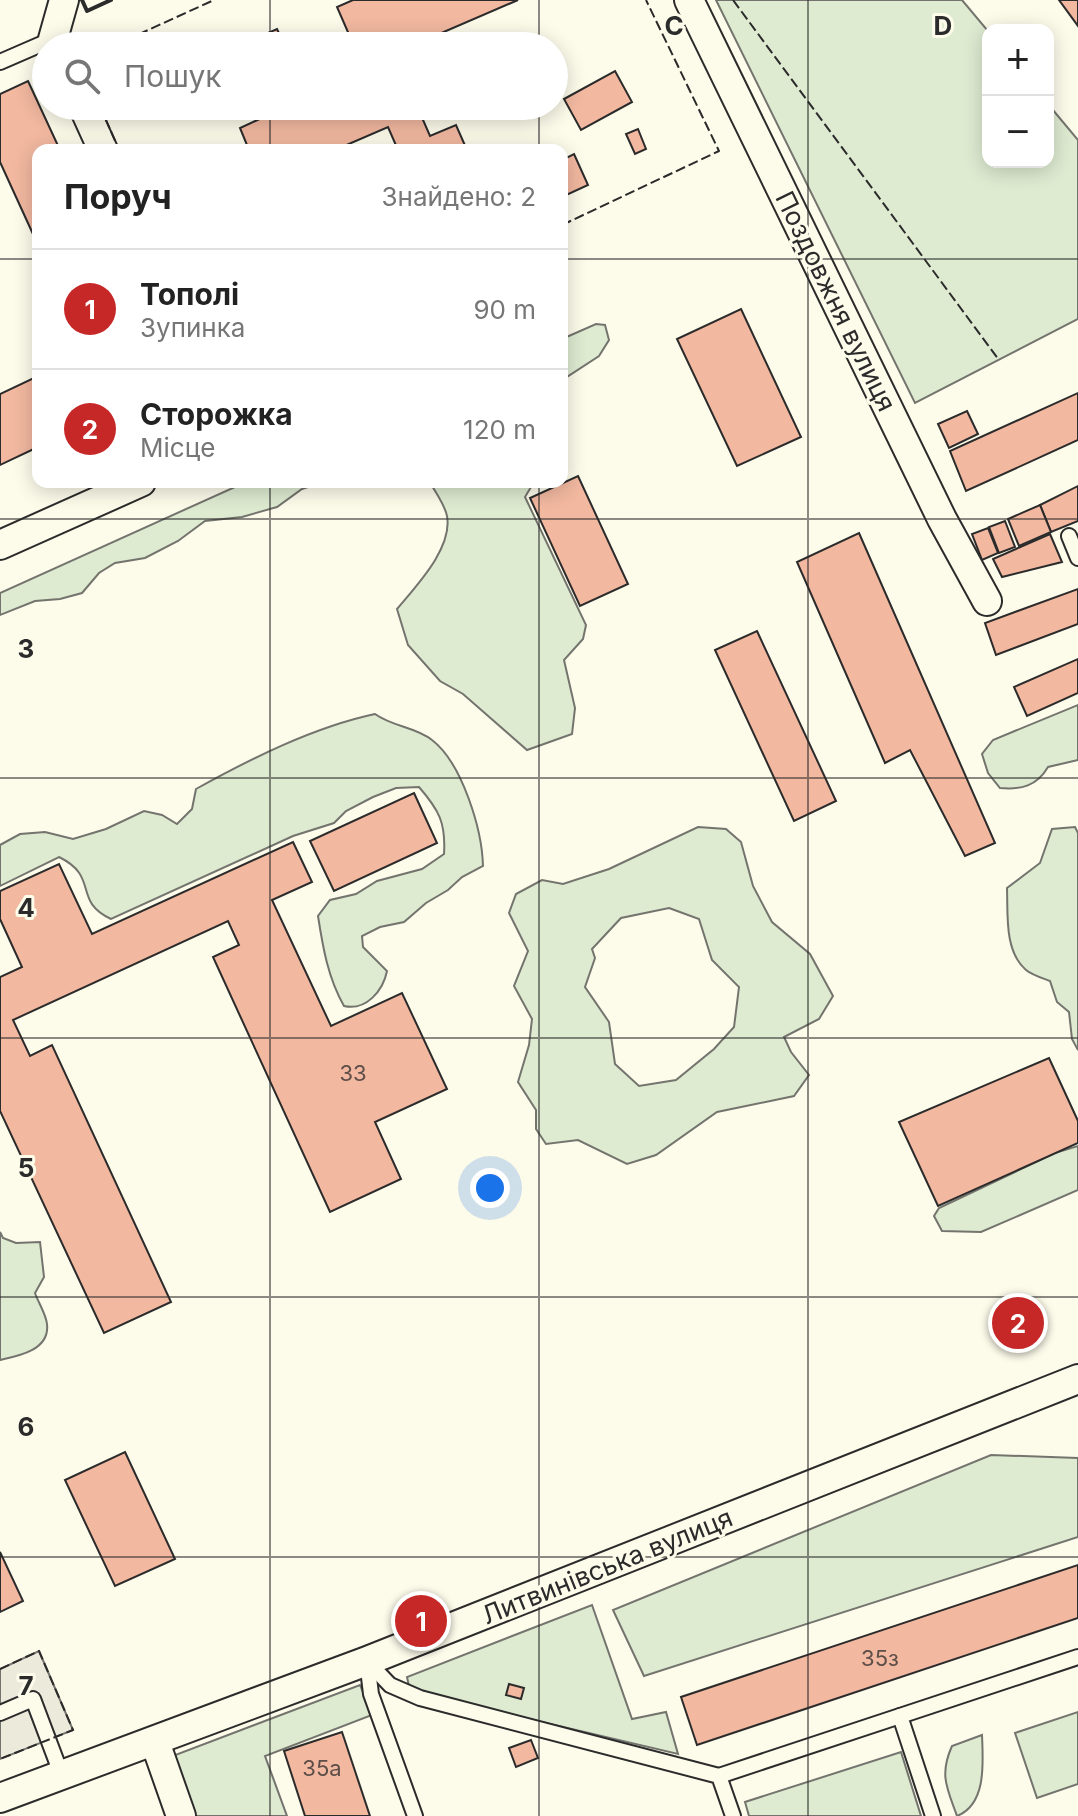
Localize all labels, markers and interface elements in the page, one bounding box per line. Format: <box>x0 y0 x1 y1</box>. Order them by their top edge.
text: C <box>664 10 684 41</box>
text: D <box>934 10 952 41</box>
map controls <box>982 24 1054 168</box>
button: + <box>982 24 1054 96</box>
search box <box>32 32 568 120</box>
icon: search <box>60 54 104 98</box>
text: Пошук <box>124 58 222 94</box>
button: − <box>982 96 1054 168</box>
text: Поруч <box>64 176 172 217</box>
text: Знайдено: 2 <box>381 181 536 212</box>
street label: Поздовжня вулиця <box>769 186 903 416</box>
text: Тополі <box>140 276 239 312</box>
text: 1 <box>84 294 96 325</box>
text: 90 m <box>473 294 536 325</box>
text: Зупинка <box>140 312 245 343</box>
text: Сторожка <box>140 396 293 432</box>
text: 2 <box>82 414 98 445</box>
text: 120 m <box>463 414 536 445</box>
text: Місце <box>140 432 215 463</box>
text: 3 <box>18 633 34 664</box>
text: 4 <box>17 892 35 923</box>
house number: 33 <box>339 1060 367 1086</box>
text: 5 <box>18 1152 34 1183</box>
your location <box>470 1168 510 1208</box>
pin: 2 <box>992 1293 1044 1353</box>
text: 6 <box>18 1411 34 1442</box>
street label: Литвинівська вулиця <box>477 1502 737 1630</box>
pin: 1 <box>395 1591 447 1651</box>
house number: 35з <box>861 1645 899 1671</box>
text: 7 <box>18 1670 34 1701</box>
house number: 35а <box>302 1755 342 1781</box>

